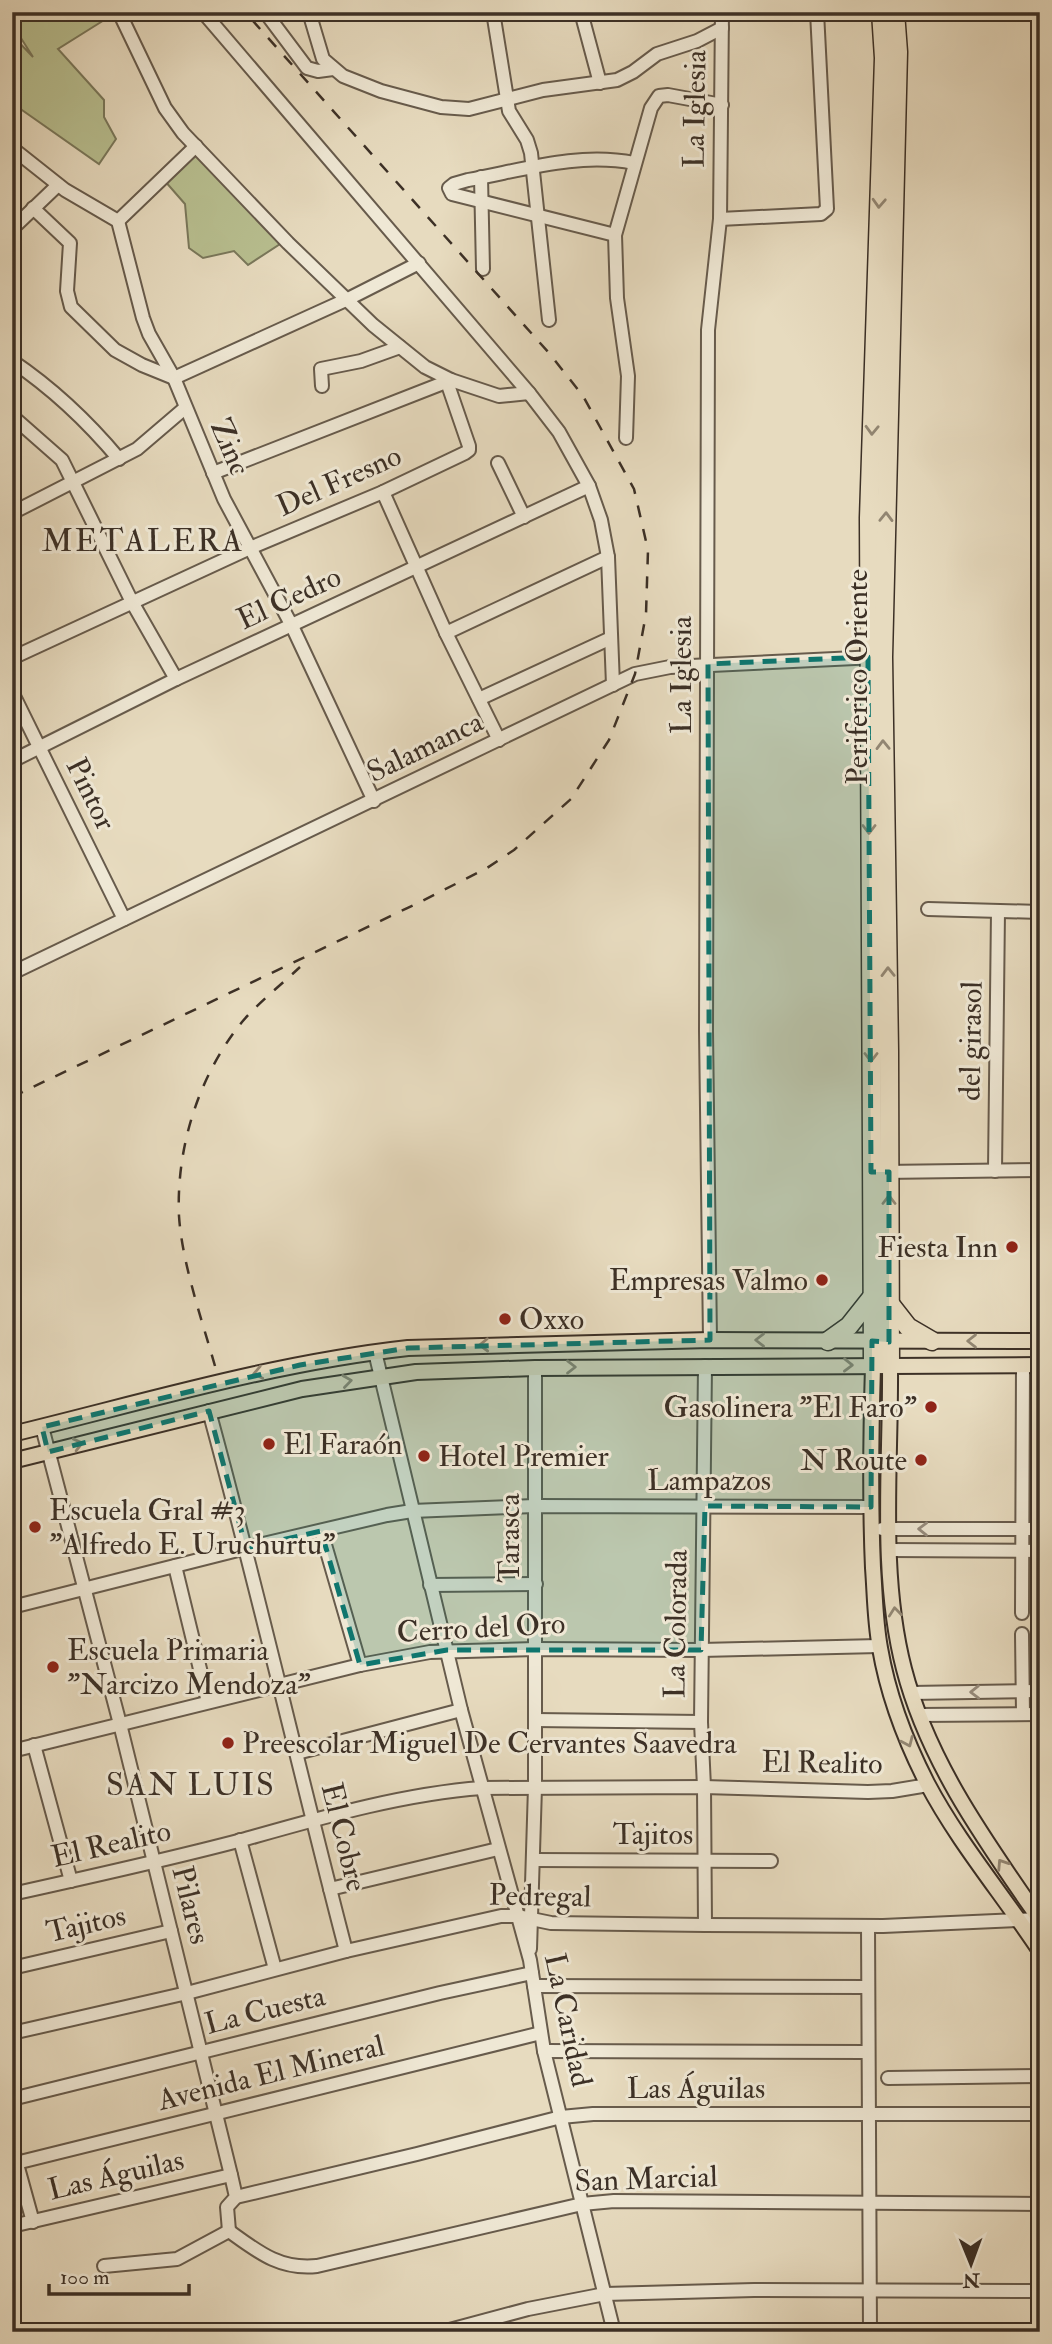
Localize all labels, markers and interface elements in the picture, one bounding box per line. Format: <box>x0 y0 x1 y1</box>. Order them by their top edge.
street label: La Iglesia <box>675 49 715 168</box>
one-way arrow <box>872 198 887 209</box>
street label: Zinc <box>202 413 258 481</box>
one-way arrow <box>864 425 879 436</box>
street label: Del Fresno <box>271 437 407 525</box>
one-way arrow <box>878 512 894 522</box>
district label: METALERA <box>42 521 244 561</box>
street label: El Cedro <box>231 558 347 638</box>
street label: Periferico Oriente <box>839 569 876 785</box>
street label: La Iglesia <box>663 615 700 734</box>
street label: Salamanca <box>361 703 490 791</box>
one-way arrow <box>876 739 891 750</box>
street label: Pintor <box>58 752 124 836</box>
one-way arrow <box>861 824 877 835</box>
one-way arrow <box>880 967 896 977</box>
street label: del girasol <box>951 980 991 1101</box>
one-way arrow <box>863 1052 879 1062</box>
one-way arrow <box>881 1194 897 1205</box>
place label: Fiesta Inn <box>877 1229 998 1266</box>
marker: Fiesta Inn <box>1004 1239 1020 1255</box>
place label: Empresas Valmo <box>609 1262 808 1299</box>
marker: Empresas Valmo <box>814 1272 830 1288</box>
place label: Oxxo <box>519 1301 584 1338</box>
marker: Oxxo <box>497 1311 513 1327</box>
one-way arrow <box>754 1332 765 1348</box>
one-way arrow <box>966 1333 976 1349</box>
one-way arrow <box>478 1337 488 1353</box>
one-way arrow <box>843 1357 854 1373</box>
one-way arrow <box>567 1359 577 1375</box>
one-way arrow <box>252 1365 264 1380</box>
one-way arrow <box>342 1374 353 1389</box>
place label: Gasolinera "El Faro" <box>663 1389 917 1426</box>
marker: Gasolinera "El Faro" <box>923 1399 939 1415</box>
place label: El Faraón <box>283 1426 402 1463</box>
marker: El Faraón <box>261 1436 277 1452</box>
one-way arrow <box>72 1438 84 1453</box>
place label: Hotel Premier <box>438 1438 609 1475</box>
place label: N Route <box>801 1442 907 1479</box>
marker: Hotel Premier <box>416 1448 432 1464</box>
marker: N Route <box>913 1452 929 1468</box>
street label: Lampazos <box>647 1462 771 1499</box>
place label: Escuela Gral #3 "Alfredo E. Uruchurtu" <box>49 1492 336 1563</box>
street label: Tarasca <box>491 1493 528 1583</box>
marker: Escuela Gral #3 "Alfredo E. Uruchurtu" <box>27 1519 43 1535</box>
one-way arrow <box>917 1522 928 1537</box>
street label: La Colorada <box>656 1548 696 1699</box>
street label: Cerro del Oro <box>396 1605 566 1651</box>
one-way arrow <box>888 1607 903 1618</box>
place label: Escuela Primaria "Narcizo Mendoza" <box>67 1632 311 1703</box>
marker: Escuela Primaria "Narcizo Mendoza" <box>45 1659 61 1675</box>
one-way arrow <box>970 1684 980 1700</box>
place label: Preescolar Miguel De Cervantes Saavedra <box>242 1725 737 1762</box>
one-way arrow <box>900 1734 914 1747</box>
marker: Preescolar Miguel De Cervantes Saavedra <box>220 1735 236 1751</box>
street label: El Realito <box>761 1743 883 1783</box>
district label: SAN LUIS <box>106 1765 276 1805</box>
street label: El Cobre <box>313 1779 375 1895</box>
street label: El Realito <box>48 1812 174 1876</box>
street label: Tajitos <box>613 1816 693 1853</box>
one-way arrow <box>997 1858 1010 1871</box>
street label: Pilares <box>163 1862 219 1948</box>
street label: Pedregal <box>488 1877 592 1915</box>
street label: Tajitos <box>43 1897 129 1951</box>
street label: La Caridad <box>536 1950 600 2090</box>
street label: La Cuesta <box>201 1977 330 2043</box>
street label: Avenida El Mineral <box>153 2027 388 2119</box>
street label: Las Águilas <box>627 2070 765 2107</box>
street label: Las Águilas <box>44 2141 188 2209</box>
street label: San Marcial <box>574 2158 718 2200</box>
north arrow <box>936 2228 1006 2298</box>
scale bar <box>49 2253 189 2297</box>
text: 100 m <box>60 2264 110 2291</box>
text: N <box>962 2268 981 2292</box>

